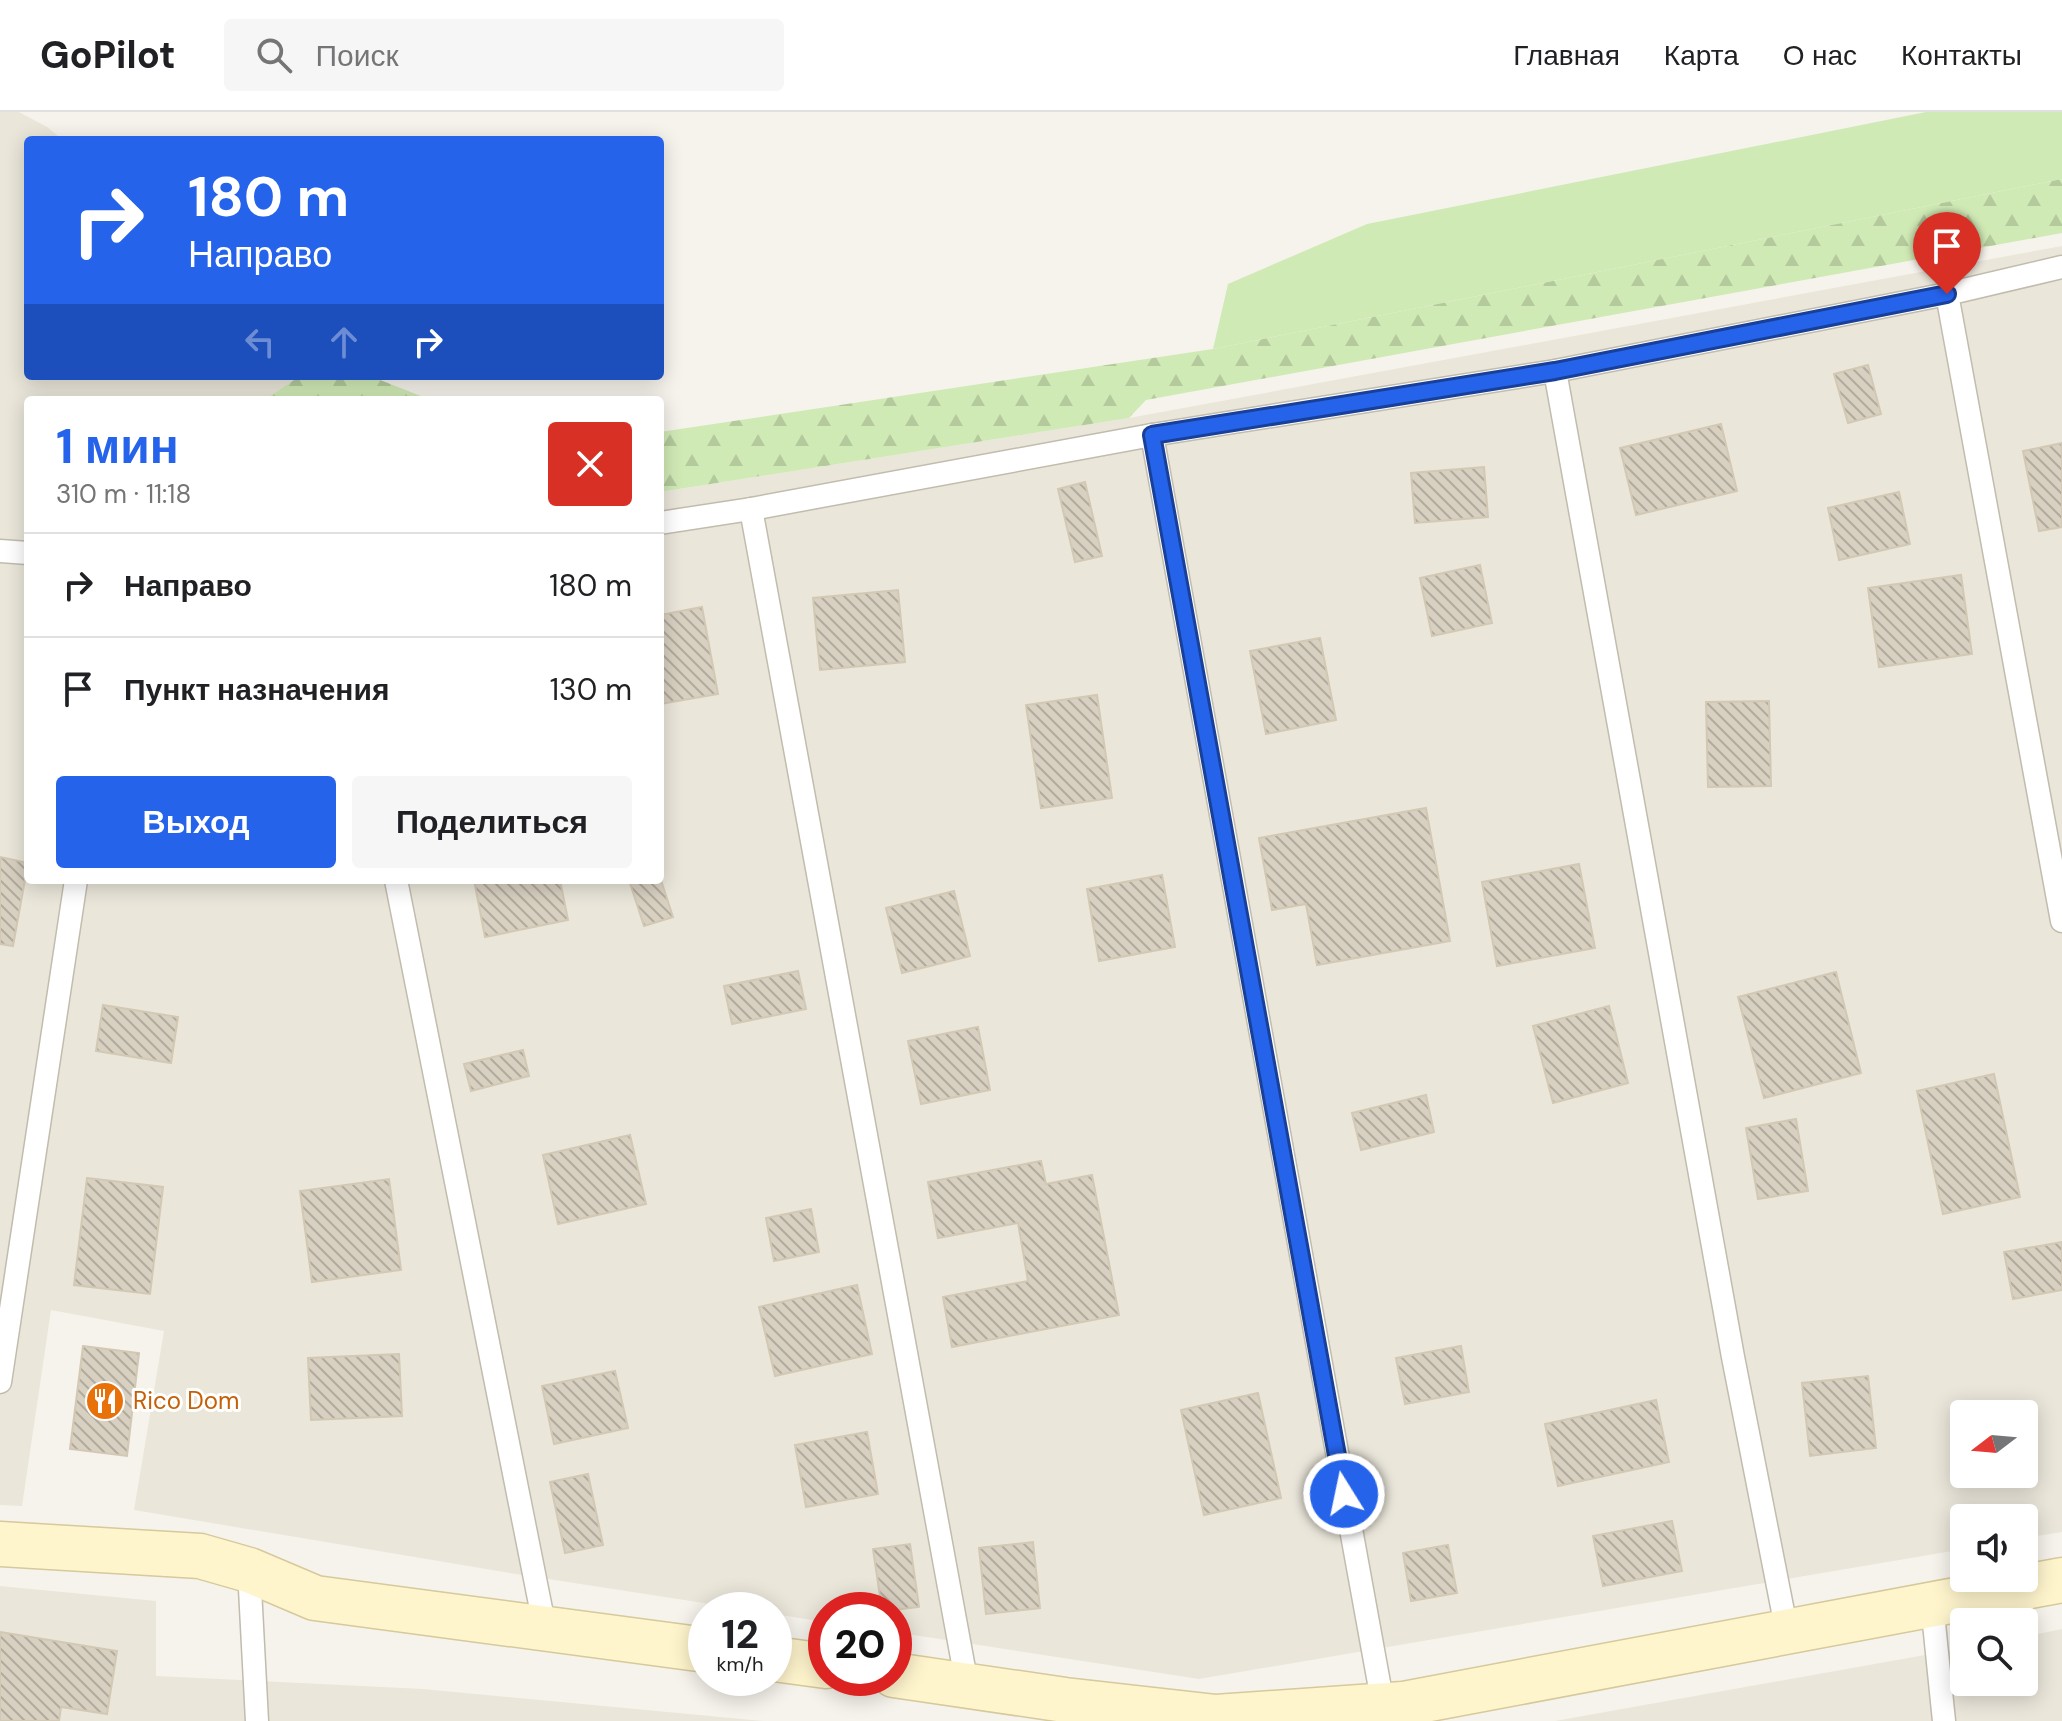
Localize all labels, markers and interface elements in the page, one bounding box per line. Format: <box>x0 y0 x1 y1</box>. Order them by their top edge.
search box <box>224 19 784 91</box>
text: GoPilot <box>40 30 176 80</box>
icon: search <box>252 33 296 77</box>
text: Поиск <box>316 36 399 75</box>
text: Главная <box>1513 37 1620 74</box>
text: Карта <box>1664 37 1739 74</box>
text: О нас <box>1783 37 1857 74</box>
text: Контакты <box>1901 37 2022 74</box>
text: 180 m <box>188 160 349 233</box>
icon: right <box>56 168 160 272</box>
pin <box>1913 212 1981 294</box>
icon: arrive <box>1925 224 1969 268</box>
text: Направо <box>188 231 332 278</box>
icon: left <box>238 320 282 364</box>
icon: ahead <box>322 320 366 364</box>
icon: right <box>406 320 450 364</box>
text: 1 мин <box>56 415 179 478</box>
button: close <box>548 422 632 506</box>
text: 310 m · 11:18 <box>56 477 191 511</box>
icon: right <box>56 563 100 607</box>
text: Направо <box>124 566 252 605</box>
text: 180 m <box>549 566 632 605</box>
icon: arrive <box>56 667 100 711</box>
text: Пункт назначения <box>124 670 389 709</box>
text: 130 m <box>550 670 632 709</box>
button: Выход <box>56 776 336 868</box>
button: Поделиться <box>352 776 632 868</box>
restaurant icon: Rico Dom <box>84 1380 126 1422</box>
place label: Rico Dom <box>133 1385 240 1416</box>
north arrow <box>1950 1400 2038 1488</box>
map controls <box>1950 1400 2038 1696</box>
position arrow <box>1302 1452 1386 1536</box>
button: sound <box>1950 1504 2038 1592</box>
speed limit sign: 20 <box>808 1592 912 1696</box>
text: 12 <box>721 1608 759 1660</box>
button: search <box>1950 1608 2038 1696</box>
text: km/h <box>716 1651 764 1677</box>

